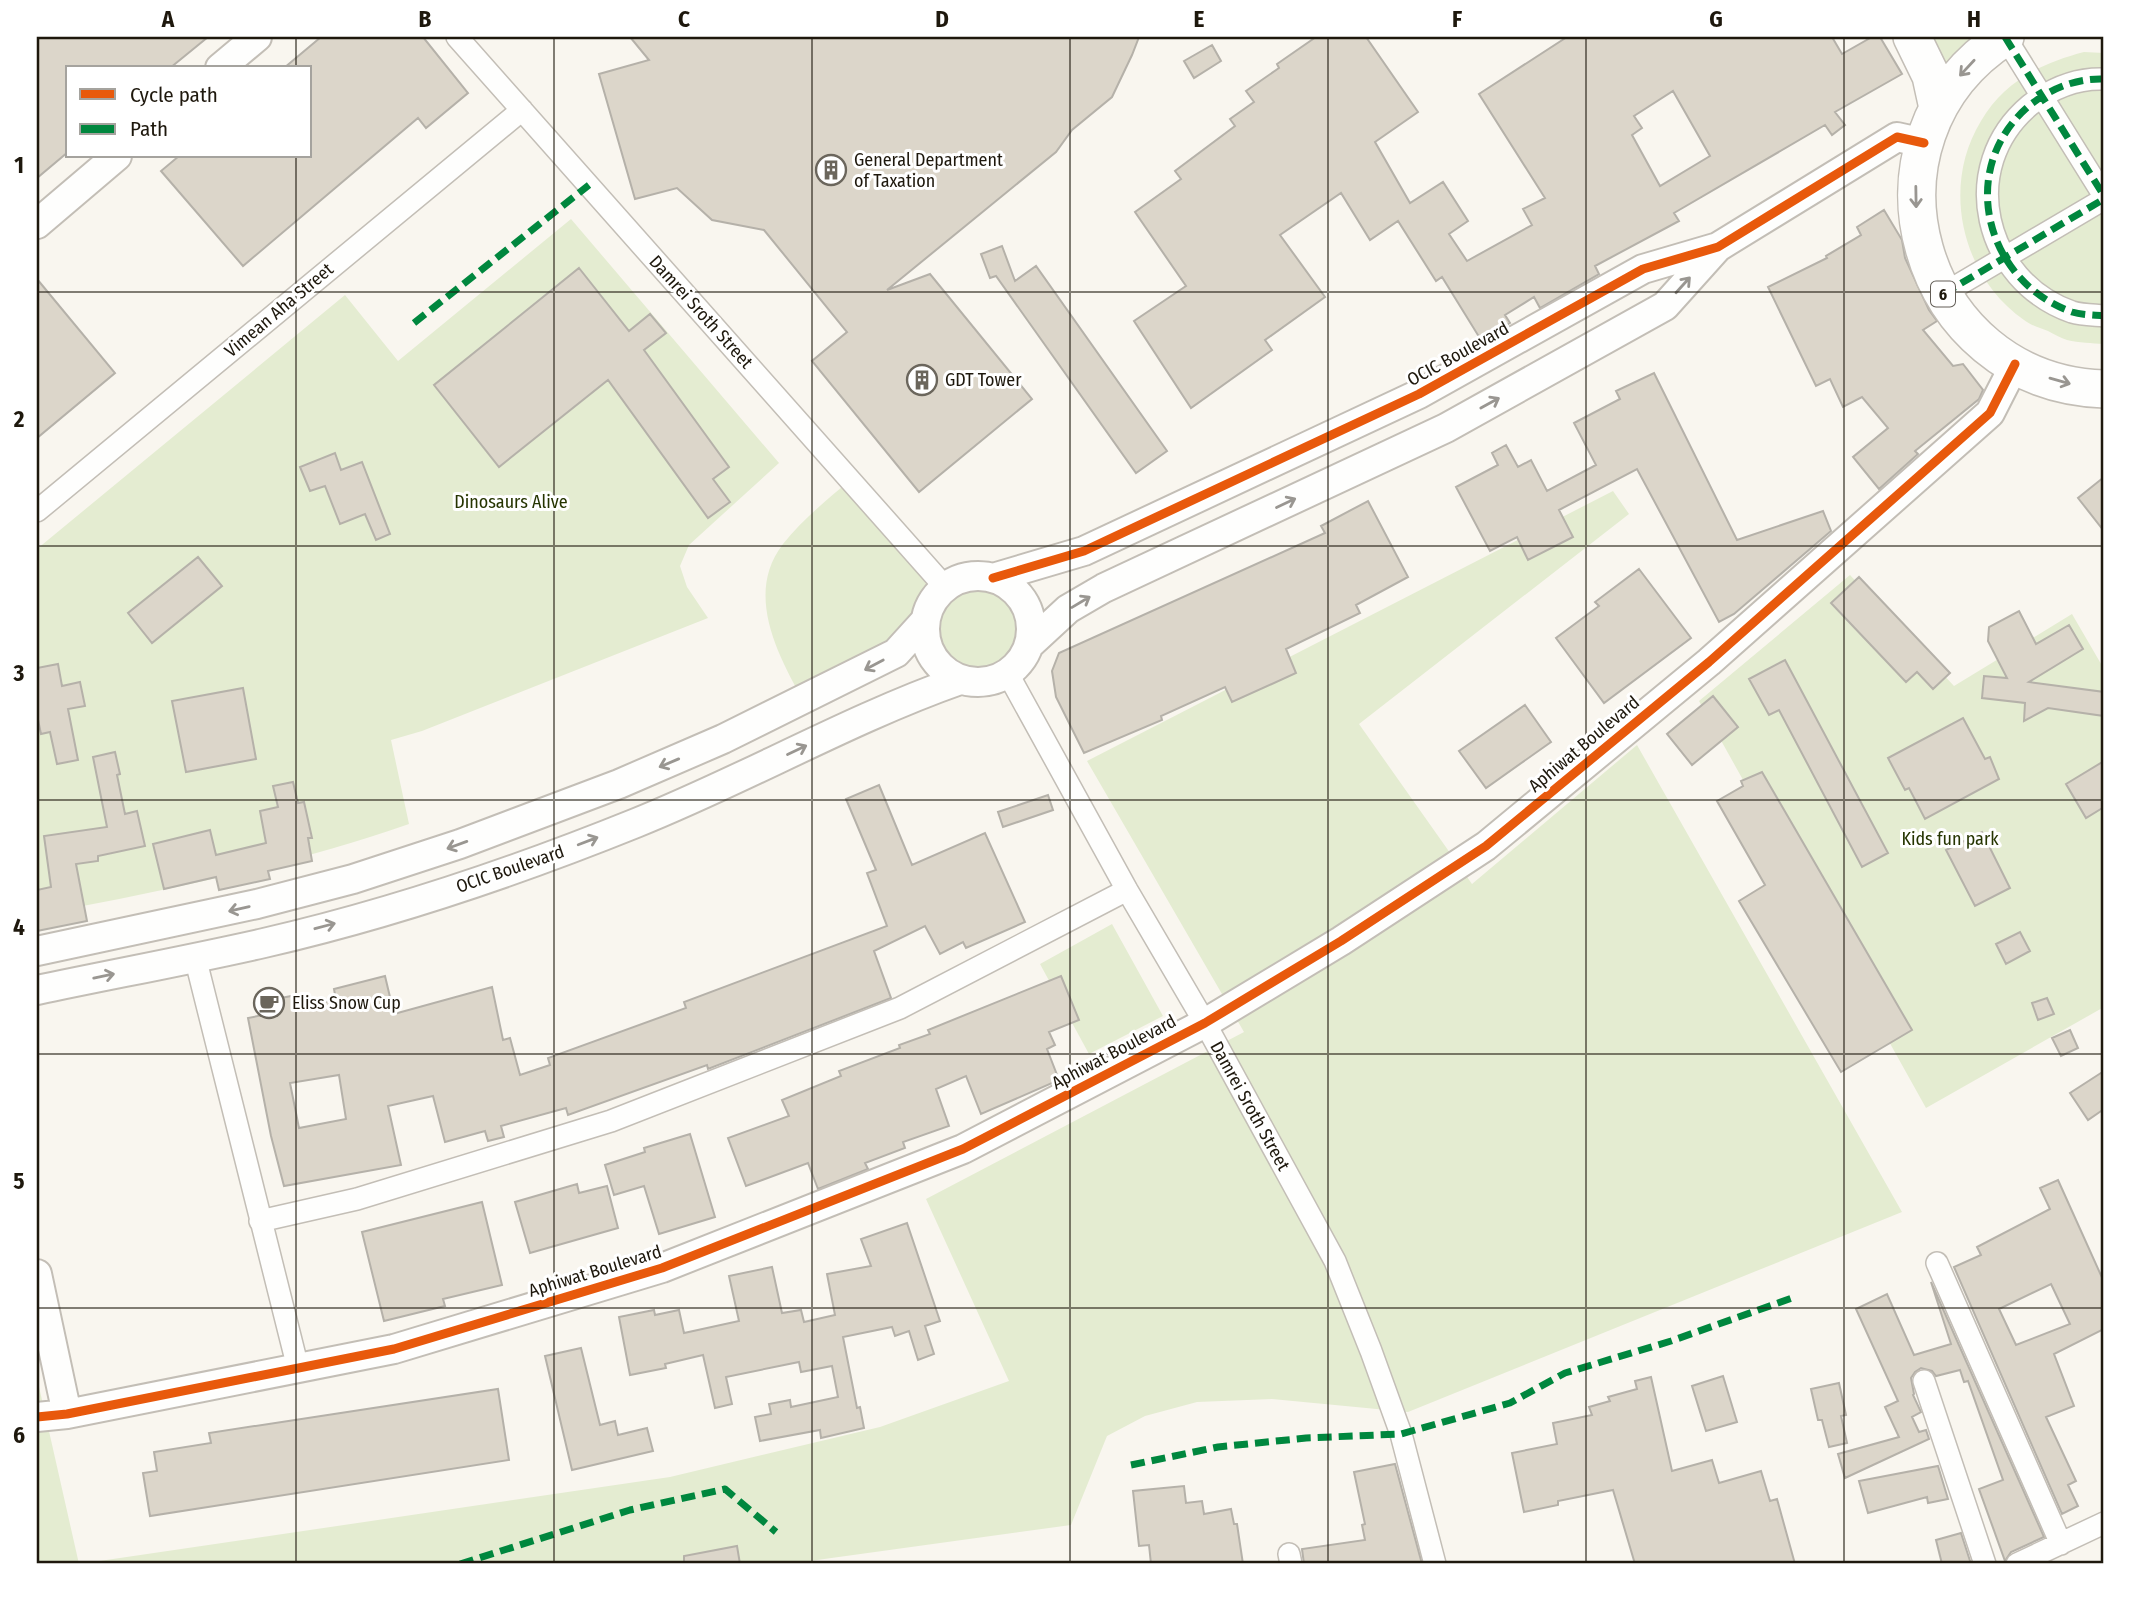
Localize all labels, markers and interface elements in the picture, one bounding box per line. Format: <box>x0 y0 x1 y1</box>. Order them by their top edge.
text: A <box>161 5 175 33</box>
text: B <box>419 5 432 33</box>
text: C <box>678 5 690 33</box>
text: D <box>935 5 949 33</box>
text: E <box>1194 5 1205 33</box>
text: F <box>1452 5 1462 33</box>
text: G <box>1709 5 1723 33</box>
text: H <box>1967 5 1981 33</box>
one-way arrow <box>1959 59 1976 76</box>
legend <box>66 66 312 158</box>
text: Cycle path <box>130 82 218 108</box>
text: Path <box>130 116 168 142</box>
place label: General Department of Taxation <box>854 149 1003 192</box>
text: 1 <box>14 151 24 179</box>
building icon: General Department of Taxation <box>814 153 848 187</box>
one-way arrow <box>1910 185 1923 208</box>
street label: Damrei Sroth Street <box>645 251 758 373</box>
street label: Vimean Aha Street <box>220 258 338 362</box>
one-way arrow <box>1675 277 1691 295</box>
road number: 6 <box>1931 282 1955 306</box>
street label: OCIC Boulevard <box>1403 317 1513 391</box>
building icon: GDT Tower <box>905 363 939 397</box>
place label: GDT Tower <box>945 369 1022 391</box>
one-way arrow <box>2049 376 2071 389</box>
one-way arrow <box>1479 396 1500 409</box>
text: 2 <box>13 405 25 433</box>
park label: Dinosaurs Alive <box>454 491 568 513</box>
one-way arrow <box>1275 496 1296 509</box>
one-way arrow <box>1070 595 1091 608</box>
text: 3 <box>13 659 25 687</box>
one-way arrow <box>864 659 885 672</box>
street label: Aphiwat Boulevard <box>1524 691 1644 797</box>
one-way arrow <box>786 743 807 757</box>
one-way arrow <box>658 757 680 770</box>
park label: Kids fun park <box>1901 828 1999 850</box>
one-way arrow <box>577 834 599 846</box>
one-way arrow <box>446 840 468 852</box>
street label: OCIC Boulevard <box>453 840 567 898</box>
one-way arrow <box>228 903 250 916</box>
text: 4 <box>13 913 25 941</box>
one-way arrow <box>314 919 336 932</box>
one-way arrow <box>92 969 115 983</box>
cafe icon: Eliss Snow Cup <box>252 986 286 1020</box>
place label: Eliss Snow Cup <box>292 992 401 1014</box>
street label: Aphiwat Boulevard <box>1048 1010 1180 1094</box>
street label: Damrei Sroth Street <box>1205 1038 1295 1175</box>
text: 5 <box>13 1167 25 1195</box>
street label: Aphiwat Boulevard <box>526 1240 664 1302</box>
text: 6 <box>13 1421 25 1449</box>

